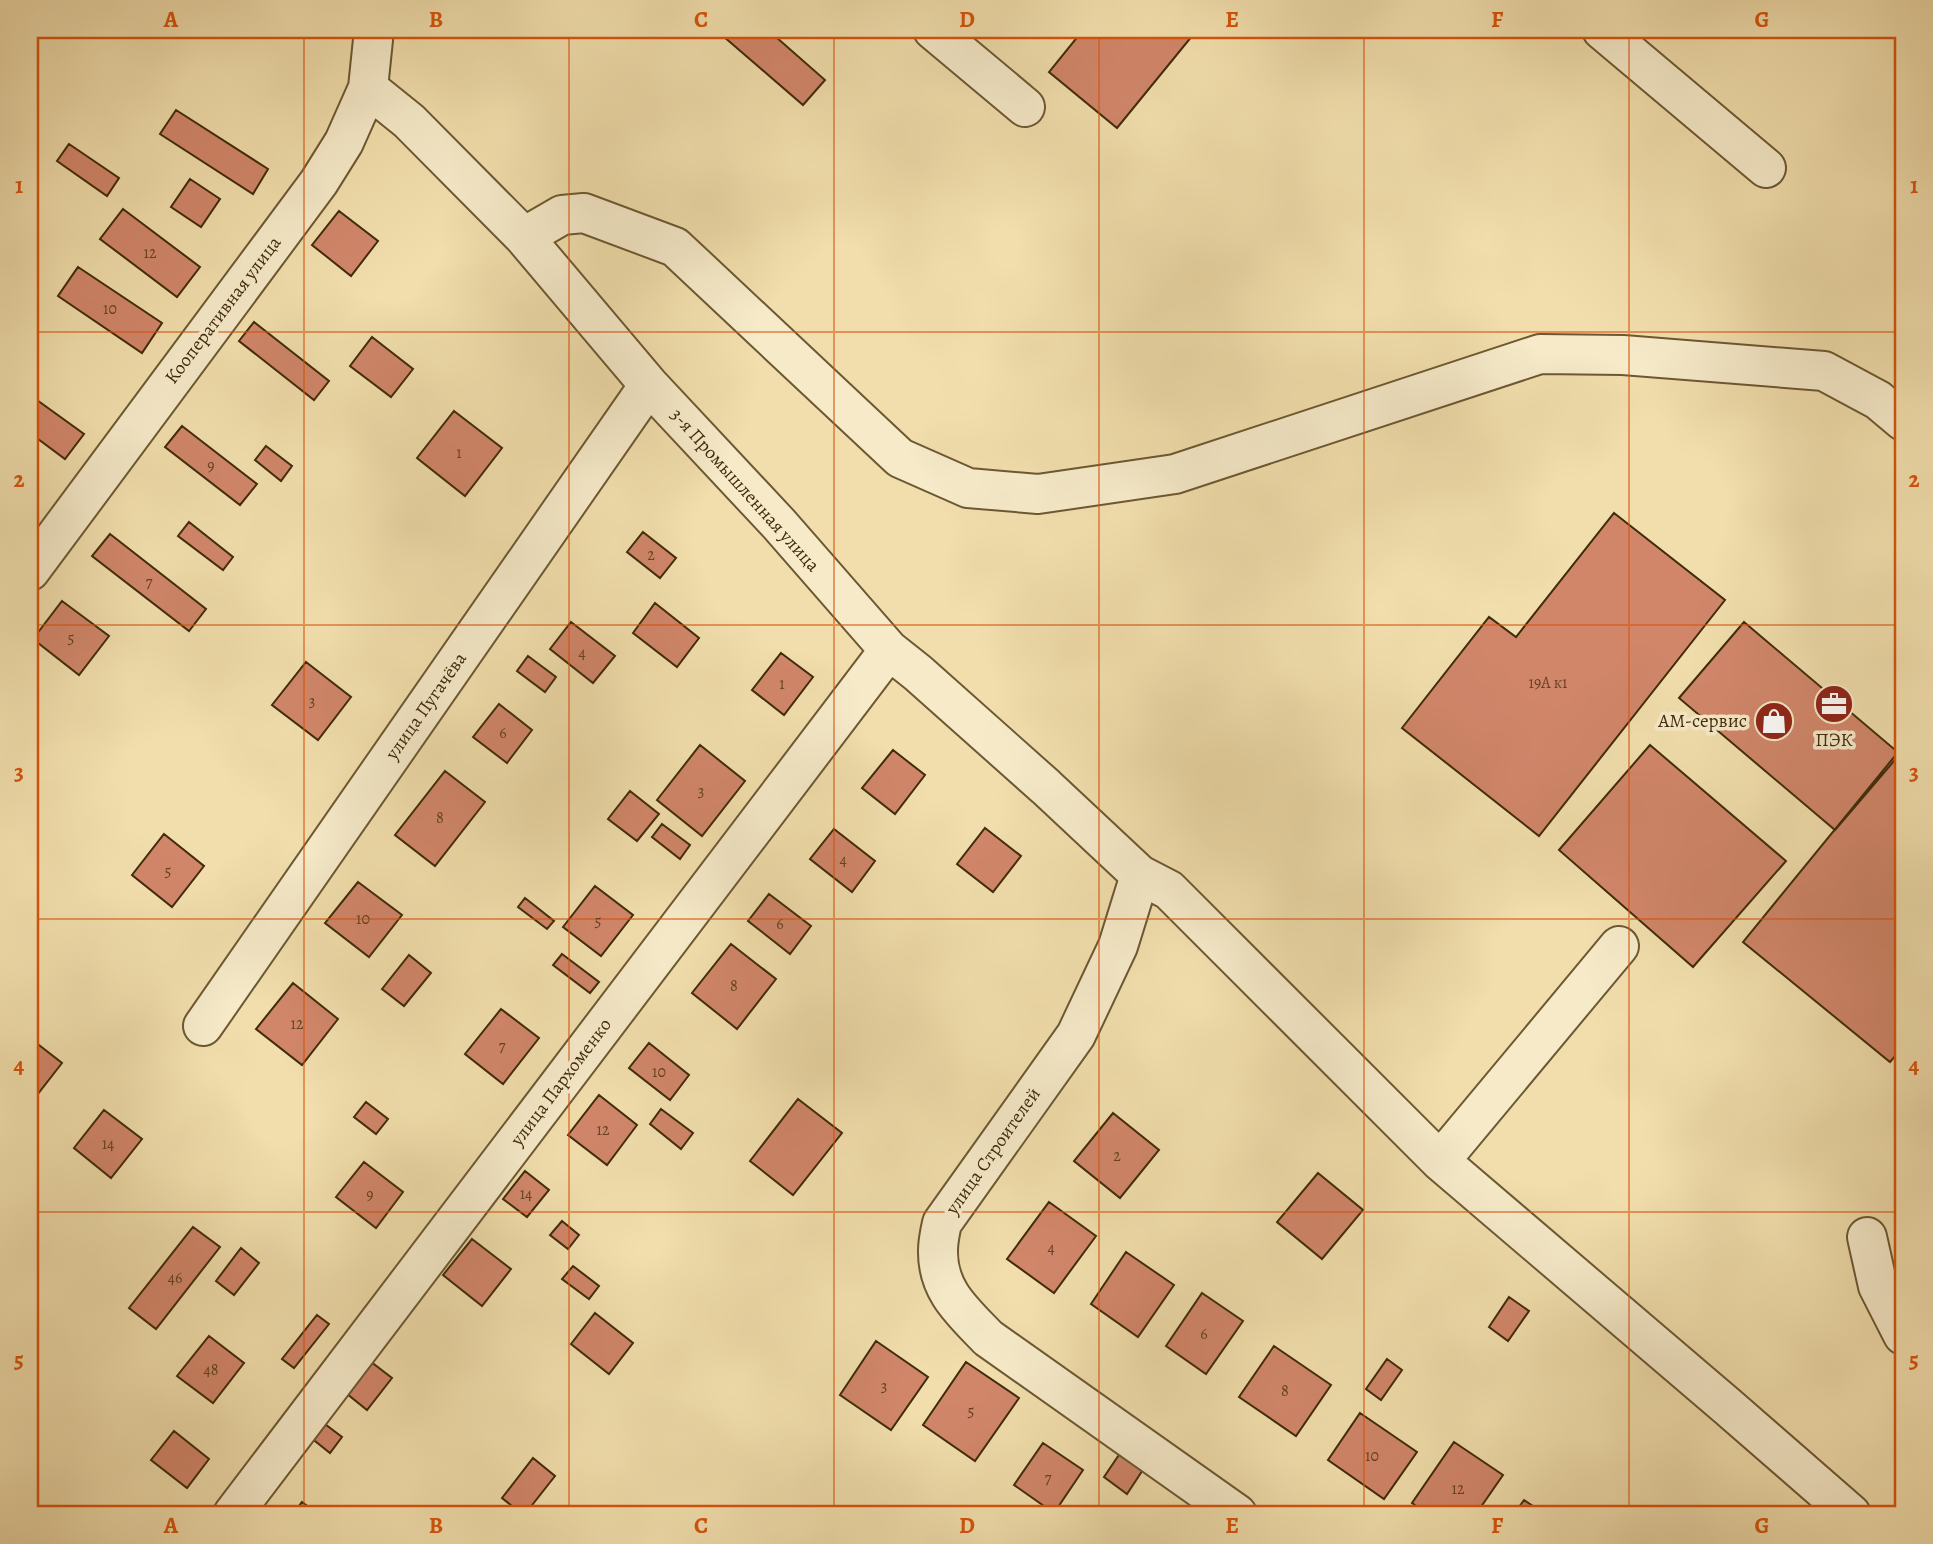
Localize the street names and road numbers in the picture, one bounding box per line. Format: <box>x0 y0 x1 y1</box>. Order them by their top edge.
street label: Кооперативная улица <box>159 231 287 389</box>
street label: 3-я Промышленная улица <box>664 402 826 578</box>
street label: улица Пугачёва <box>379 647 473 766</box>
street label: улица Пархоменко <box>504 1013 618 1152</box>
street label: улица Строителей <box>939 1082 1047 1221</box>

